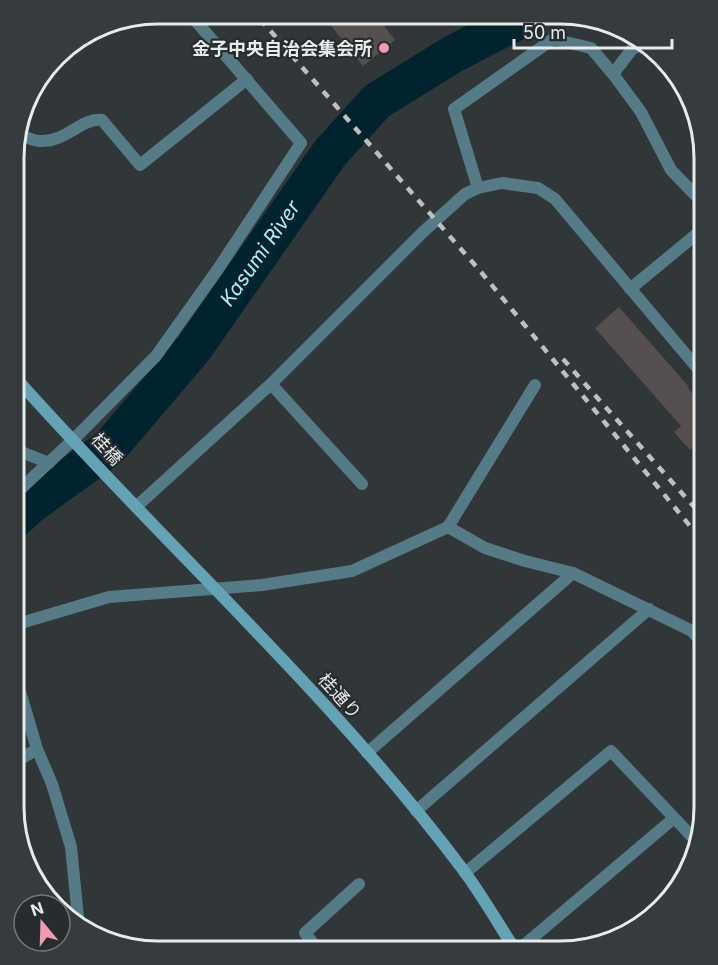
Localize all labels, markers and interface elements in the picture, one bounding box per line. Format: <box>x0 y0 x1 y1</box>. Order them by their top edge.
scale bar <box>514 12 672 50</box>
text: 50 m <box>523 22 566 43</box>
place label: 金子中央自治会集会所 <box>192 38 372 59</box>
marker: 金子中央自治会集会所 <box>377 41 391 55</box>
water label: Kasumi River <box>215 196 305 311</box>
street label: 桂橋 <box>87 429 127 469</box>
street label: 桂通り <box>314 669 366 723</box>
north arrow <box>12 893 72 953</box>
text: N <box>28 897 46 920</box>

